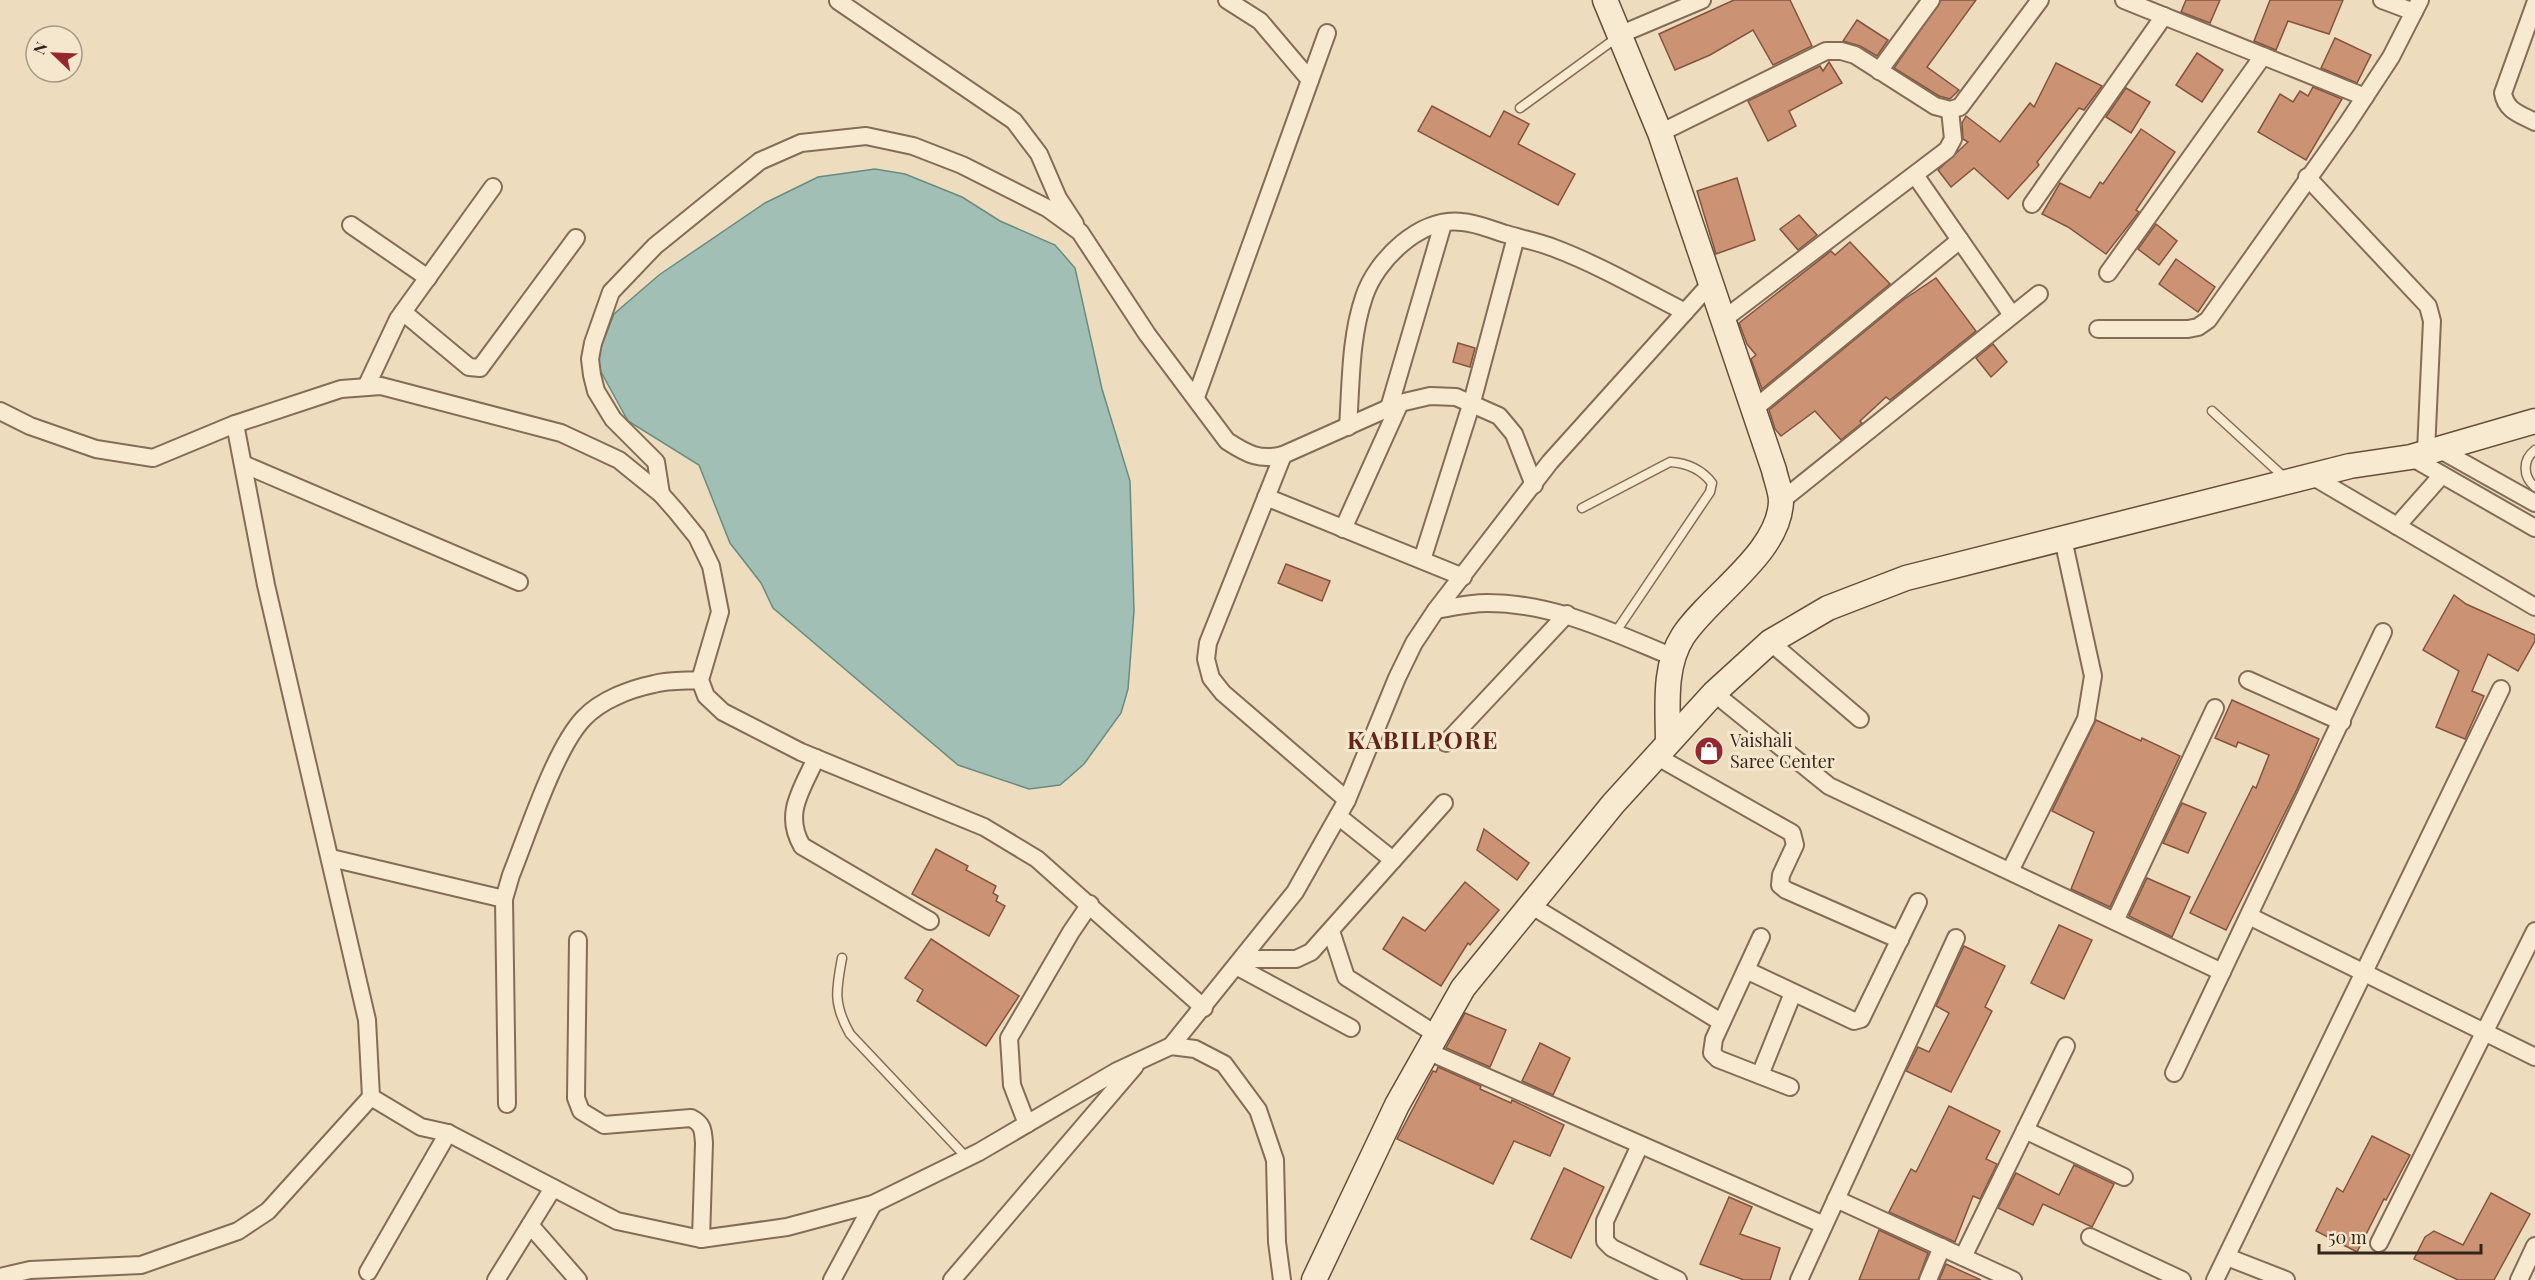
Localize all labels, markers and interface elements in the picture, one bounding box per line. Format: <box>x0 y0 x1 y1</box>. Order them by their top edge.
north arrow <box>24 24 84 84</box>
text: N <box>28 38 52 57</box>
district label: KABILPORE <box>1347 723 1499 755</box>
place label: Vaishali Saree Center <box>1729 728 1835 773</box>
shop icon: Vaishali Saree Center <box>1693 735 1725 767</box>
scale bar <box>2319 1217 2481 1255</box>
text: 50 m <box>2328 1225 2367 1249</box>

